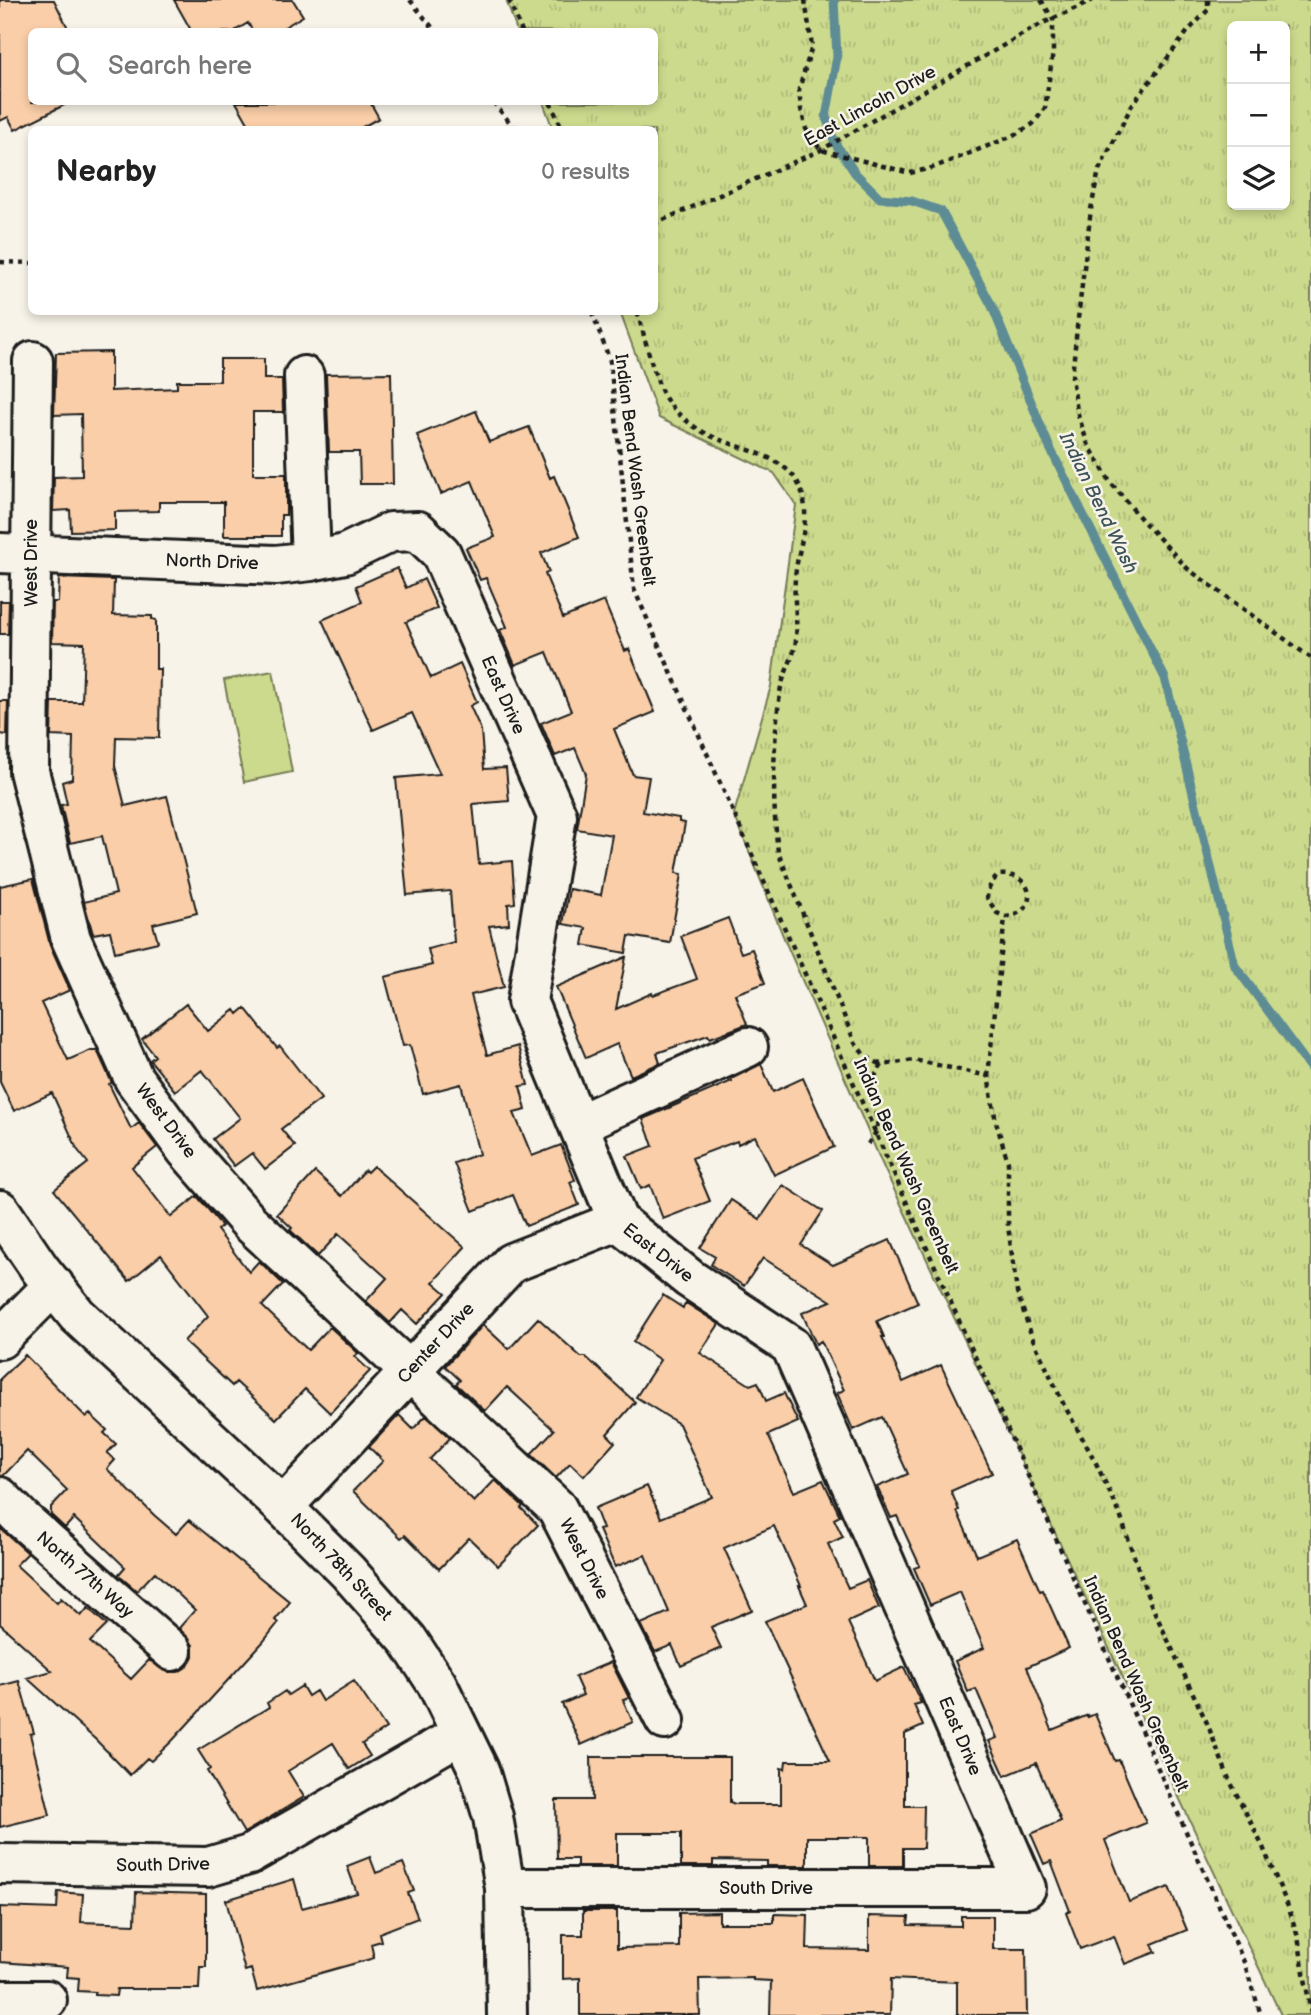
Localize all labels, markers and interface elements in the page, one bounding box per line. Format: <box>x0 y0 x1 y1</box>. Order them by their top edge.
map controls <box>1227 21 1290 210</box>
button: + <box>1227 21 1290 84</box>
search box <box>28 28 658 105</box>
icon: search <box>52 48 90 86</box>
text: Search here <box>108 51 252 82</box>
street label: East Lincoln Drive <box>801 61 940 151</box>
button: − <box>1227 84 1290 147</box>
button: layers <box>1227 147 1290 210</box>
text: Nearby <box>56 154 156 190</box>
text: 0 results <box>541 158 630 186</box>
street label: Indian Bend Wash Greenbelt <box>610 353 660 588</box>
water label: Indian Bend Wash <box>1053 428 1142 578</box>
street label: West Drive <box>21 519 42 607</box>
street label: North Drive <box>165 550 259 574</box>
street label: East Drive <box>476 653 530 738</box>
street label: Indian Bend Wash Greenbelt <box>849 1055 963 1278</box>
street label: West Drive <box>131 1080 201 1163</box>
street label: East Drive <box>619 1219 698 1287</box>
street label: Center Drive <box>393 1298 479 1388</box>
street label: North 78th Street <box>286 1509 396 1625</box>
street label: West Drive <box>555 1515 613 1603</box>
street label: North 77th Way <box>32 1527 138 1623</box>
street label: Indian Bend Wash Greenbelt <box>1079 1573 1193 1796</box>
street label: East Drive <box>934 1693 986 1779</box>
street label: South Drive <box>116 1854 210 1876</box>
street label: South Drive <box>719 1878 813 1899</box>

